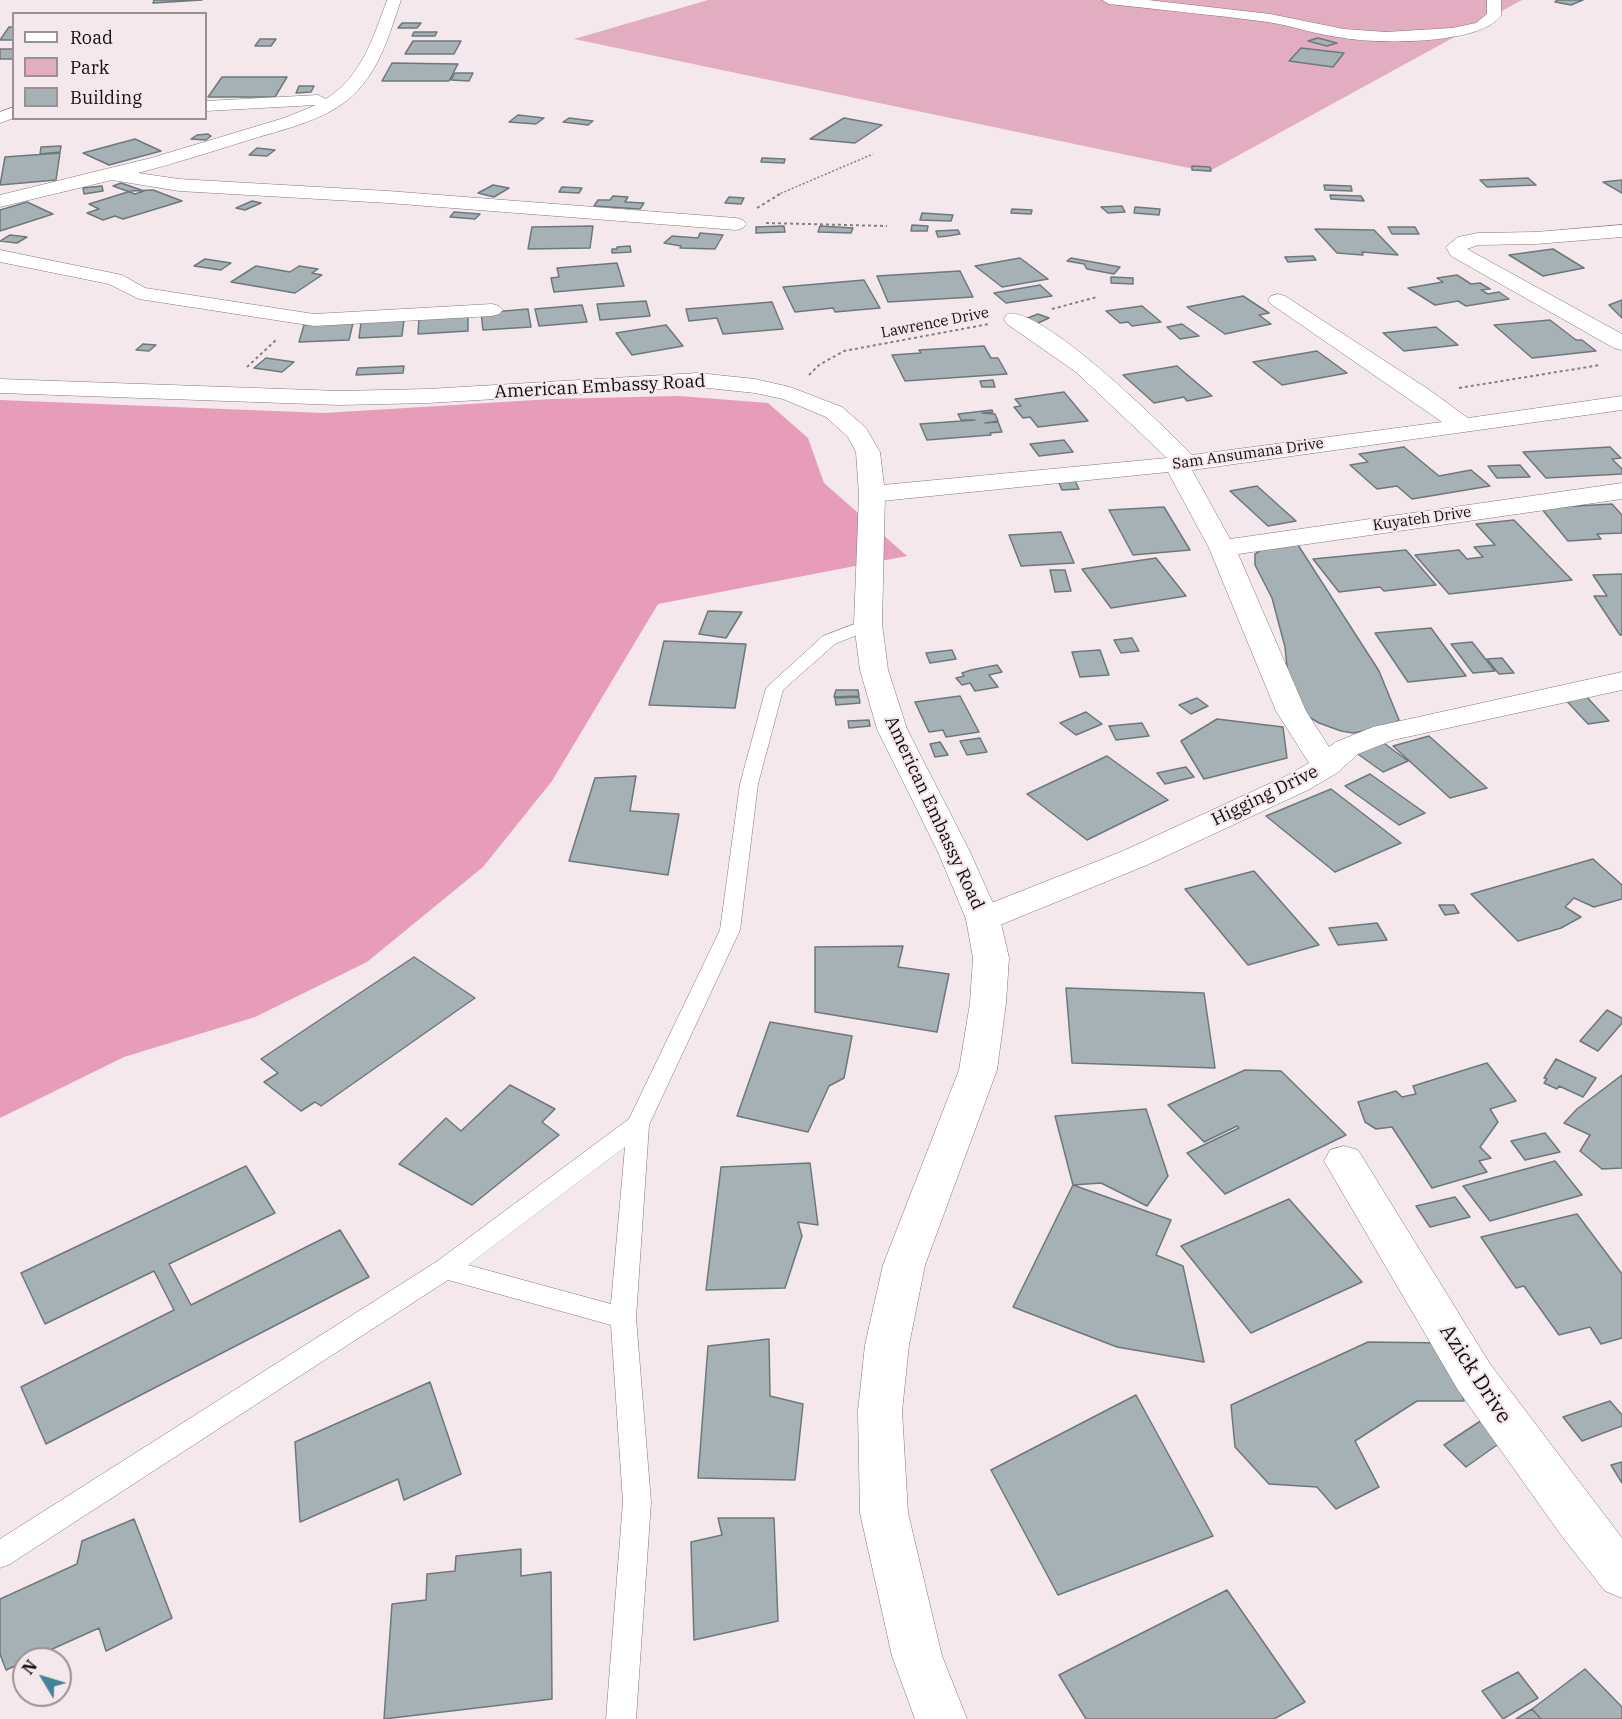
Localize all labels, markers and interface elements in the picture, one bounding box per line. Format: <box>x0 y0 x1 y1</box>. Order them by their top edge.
legend <box>12 12 207 120</box>
text: Road <box>70 26 113 49</box>
text: Park <box>70 56 109 79</box>
text: Building <box>70 86 142 109</box>
street label: Lawrence Drive <box>879 304 991 342</box>
street label: American Embassy Road <box>494 371 706 403</box>
street label: Sam Ansumana Drive <box>1171 434 1325 474</box>
street label: Kuyateh Drive <box>1372 503 1472 535</box>
street label: American Embassy Road <box>880 713 988 913</box>
street label: Higging Drive <box>1208 761 1322 831</box>
street label: Azick Drive <box>1434 1320 1516 1428</box>
north arrow <box>12 1647 72 1707</box>
text: N <box>18 1656 41 1678</box>

